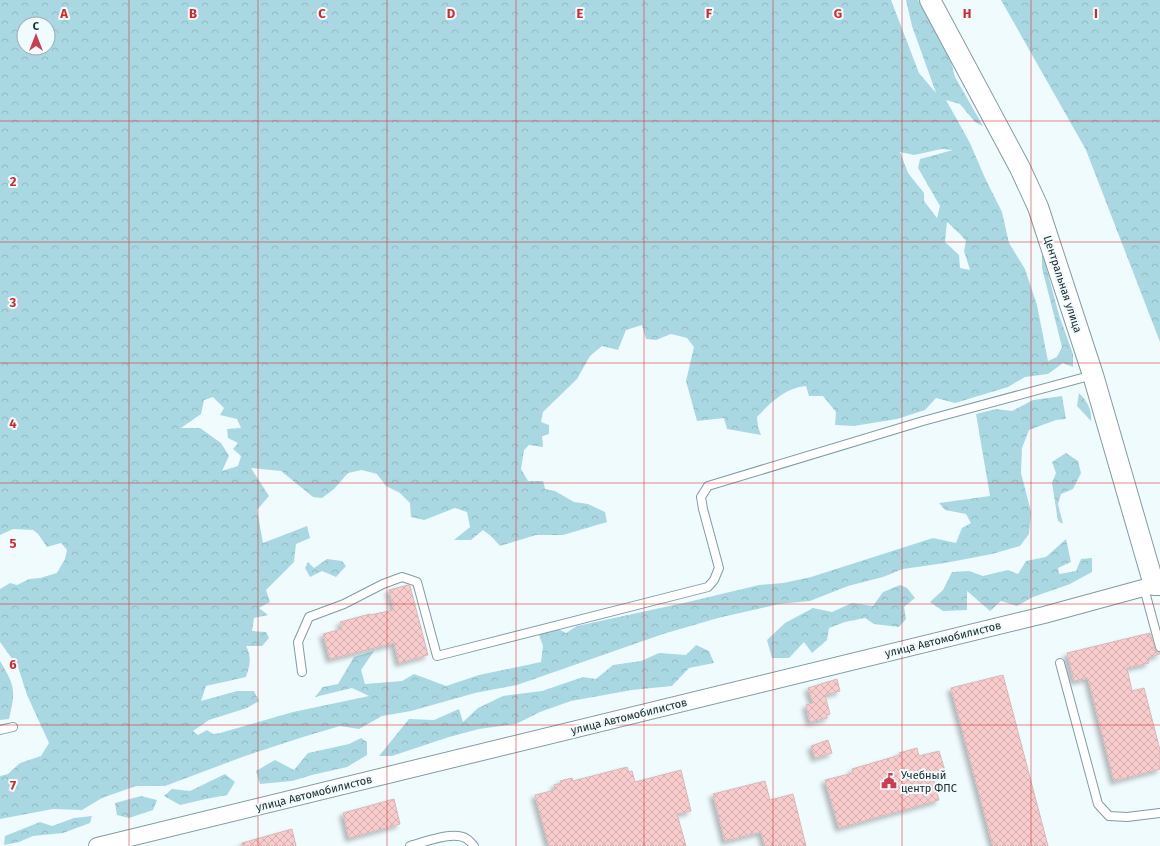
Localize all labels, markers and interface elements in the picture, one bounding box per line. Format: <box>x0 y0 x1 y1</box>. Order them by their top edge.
text: A <box>59 6 68 21</box>
text: B <box>189 6 197 21</box>
text: C <box>318 6 326 21</box>
text: D <box>447 6 456 21</box>
text: E <box>577 6 584 21</box>
text: F <box>706 6 713 21</box>
text: G <box>834 6 842 21</box>
text: H <box>963 6 971 21</box>
text: I <box>1094 6 1098 21</box>
north arrow <box>16 16 56 56</box>
text: С <box>33 20 40 33</box>
text: 2 <box>10 174 17 189</box>
street label: Центральная улица <box>1041 234 1084 334</box>
text: 3 <box>9 295 17 310</box>
text: 4 <box>9 416 17 431</box>
text: 5 <box>10 536 17 551</box>
street label: улица Автомобилистов <box>884 619 1003 660</box>
text: 6 <box>9 657 17 672</box>
street label: улица Автомобилистов <box>570 696 689 737</box>
place label: Учебный центр ФПС <box>901 769 957 795</box>
public building icon: Учебный центр ФПС <box>880 772 898 790</box>
street label: улица Автомобилистов <box>255 773 374 814</box>
text: 7 <box>10 778 16 793</box>

